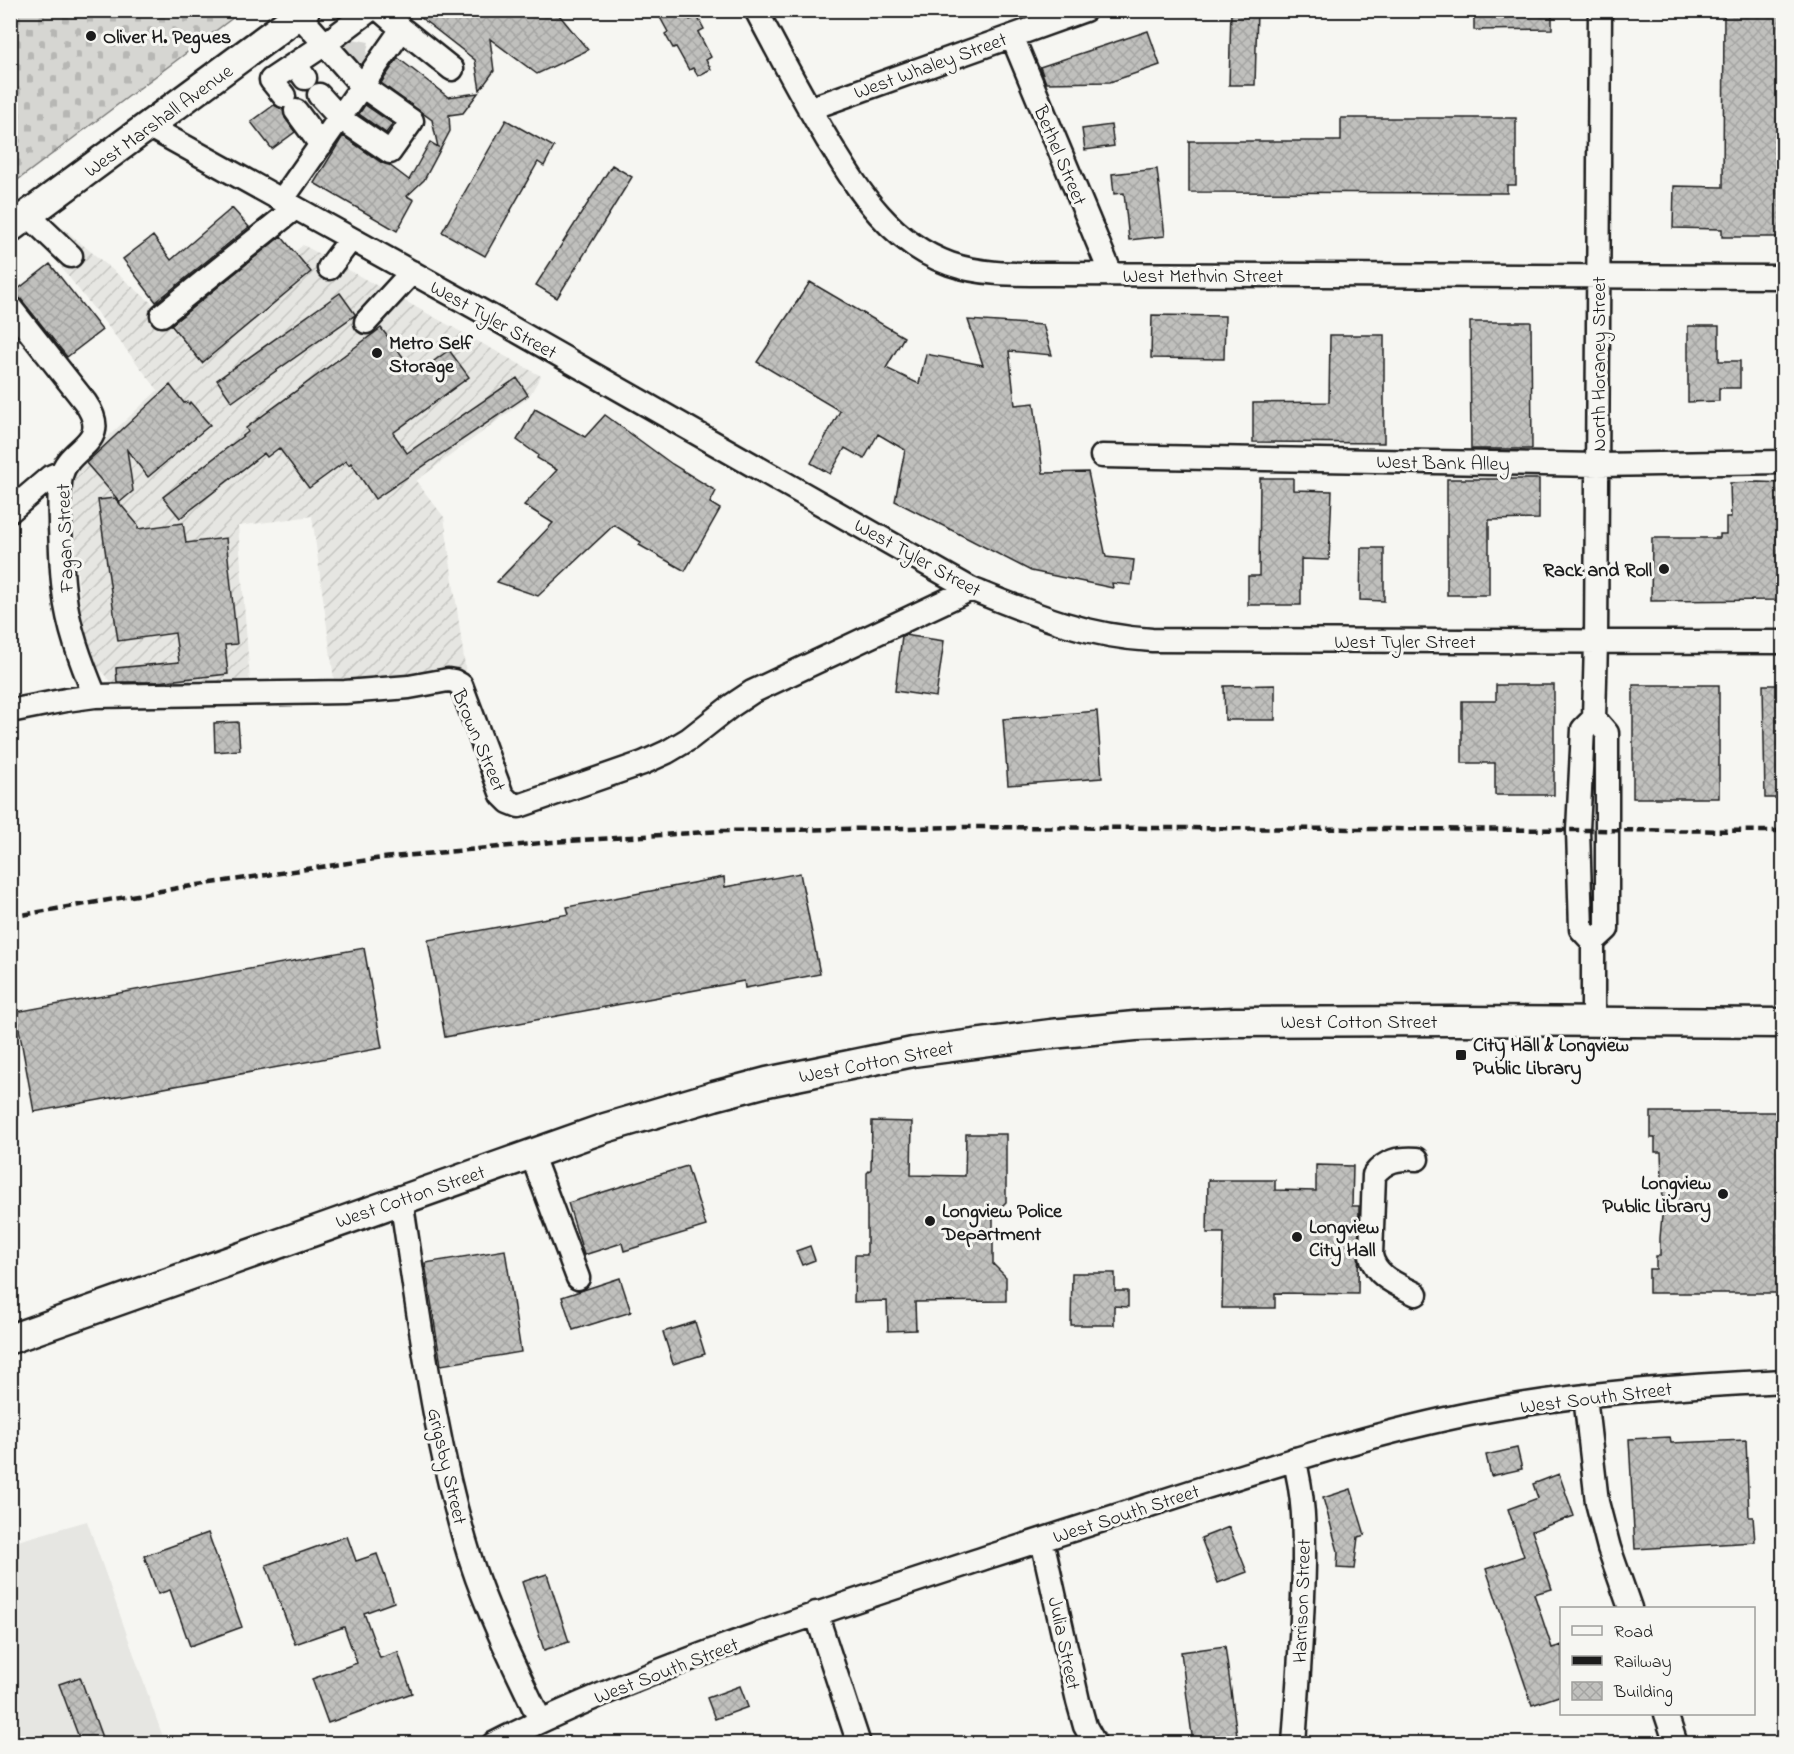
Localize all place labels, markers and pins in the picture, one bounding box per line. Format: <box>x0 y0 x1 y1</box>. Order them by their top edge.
place label: Oliver H. Pegues <box>103 24 231 54</box>
marker: Oliver H. Pegues <box>84 29 98 43</box>
place label: Metro Self Storage <box>389 330 474 383</box>
marker: Metro Self Storage <box>370 346 384 360</box>
place label: Rack and Roll <box>1543 557 1652 586</box>
marker: Rack and Roll <box>1657 562 1671 576</box>
place label: City Hall & Longview Public Library <box>1473 1032 1629 1085</box>
marker: City Hall & Longview Public Library <box>1454 1048 1468 1062</box>
place label: Longview Public Library <box>1603 1170 1711 1223</box>
marker: Longview Public Library <box>1716 1187 1730 1201</box>
place label: Longview Police Department <box>941 1198 1063 1250</box>
marker: Longview Police Department <box>923 1214 937 1228</box>
place label: Longview City Hall <box>1309 1214 1379 1267</box>
marker: Longview City Hall <box>1290 1230 1304 1244</box>

